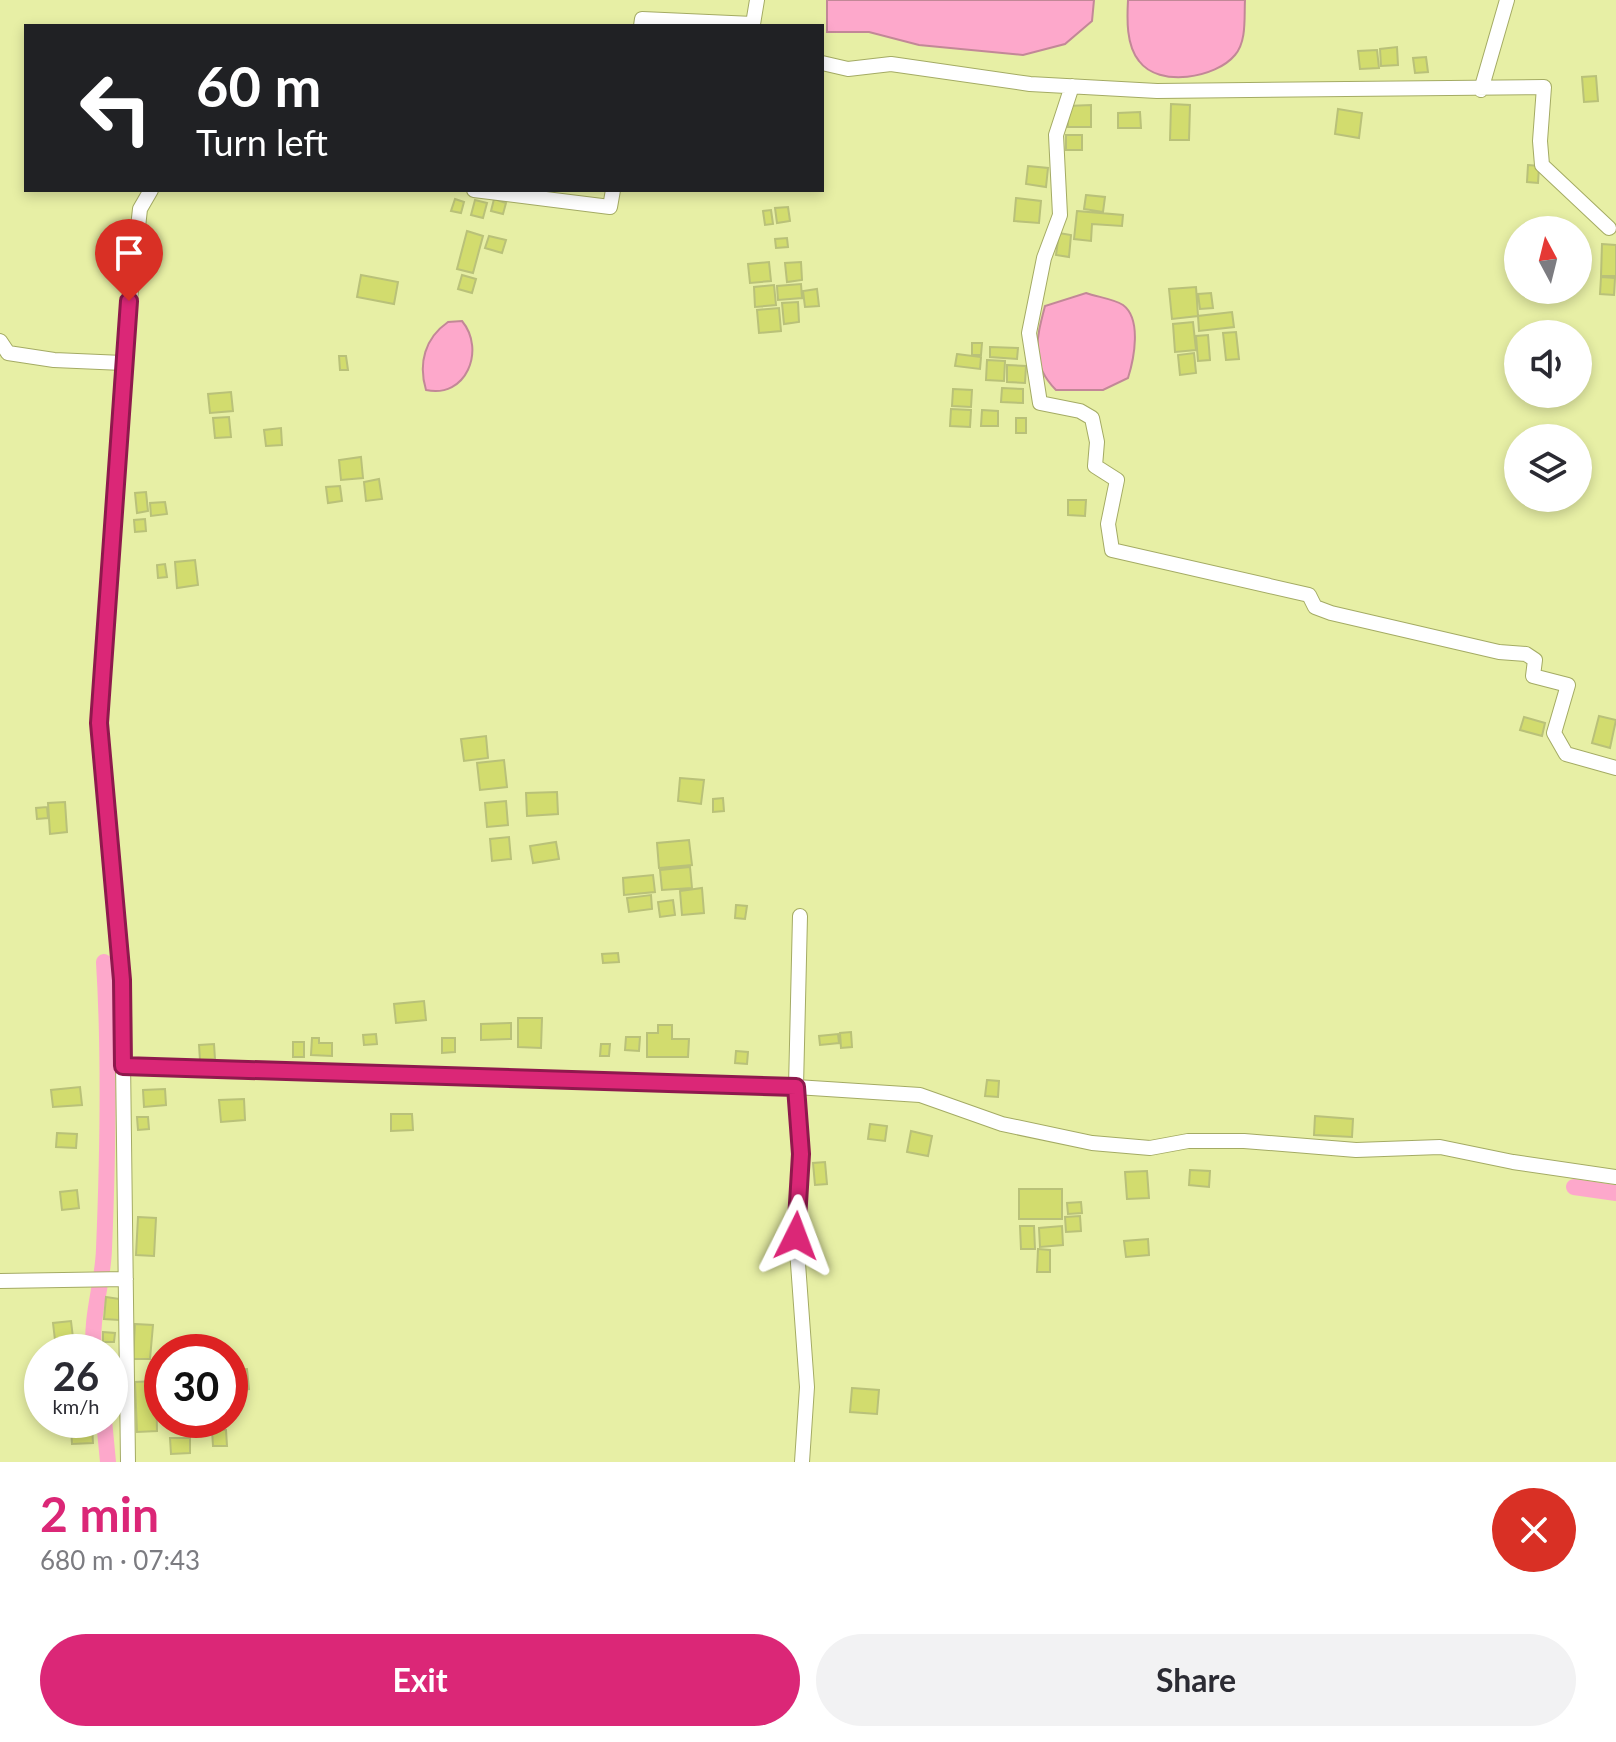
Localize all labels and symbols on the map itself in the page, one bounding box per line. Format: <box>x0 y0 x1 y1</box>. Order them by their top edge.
north arrow <box>1504 216 1592 304</box>
pin <box>95 219 163 301</box>
position arrow <box>754 1194 838 1278</box>
speed limit sign: 30 <box>144 1334 248 1438</box>

